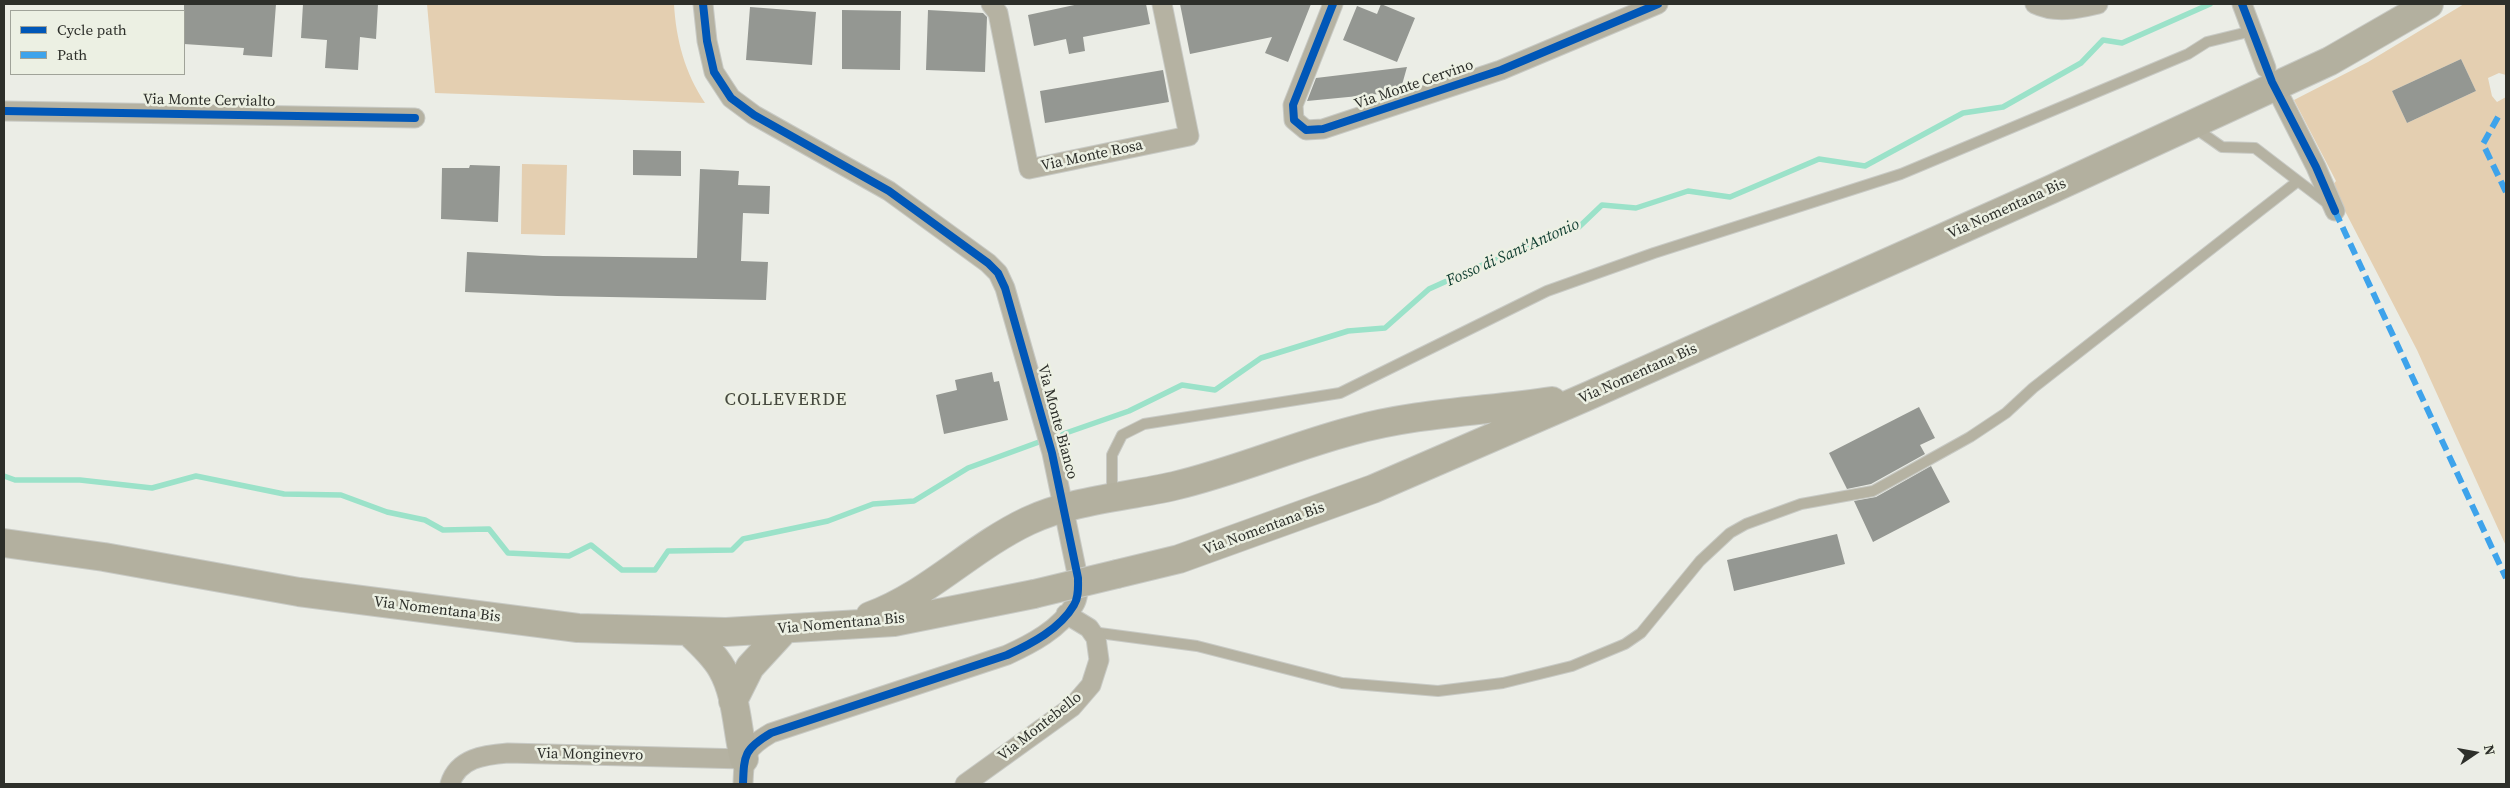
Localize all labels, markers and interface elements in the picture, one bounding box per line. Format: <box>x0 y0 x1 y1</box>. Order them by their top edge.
legend <box>10 10 185 75</box>
text: Cycle path <box>57 19 127 40</box>
text: Path <box>57 44 87 65</box>
street label: Via Monte Cervino <box>1352 56 1476 114</box>
street label: Via Monte Cervialto <box>143 91 275 111</box>
street label: Via Monte Rosa <box>1039 136 1145 176</box>
street label: Via Nomentana Bis <box>1945 175 2069 243</box>
water label: Fosso di Sant'Antonio <box>1443 215 1583 291</box>
street label: Via Nomentana Bis <box>1576 340 1700 408</box>
street label: Via Monte Bianco <box>1033 363 1081 481</box>
district label: COLLEVERDE <box>723 389 849 411</box>
street label: Via Nomentana Bis <box>1201 499 1327 559</box>
street label: Via Nomentana Bis <box>373 593 501 627</box>
street label: Via Nomentana Bis <box>777 609 905 639</box>
street label: Via Montebello <box>994 689 1086 765</box>
north arrow <box>2450 728 2500 778</box>
text: N <box>2479 743 2501 757</box>
street label: Via Monginevro <box>537 745 643 765</box>

